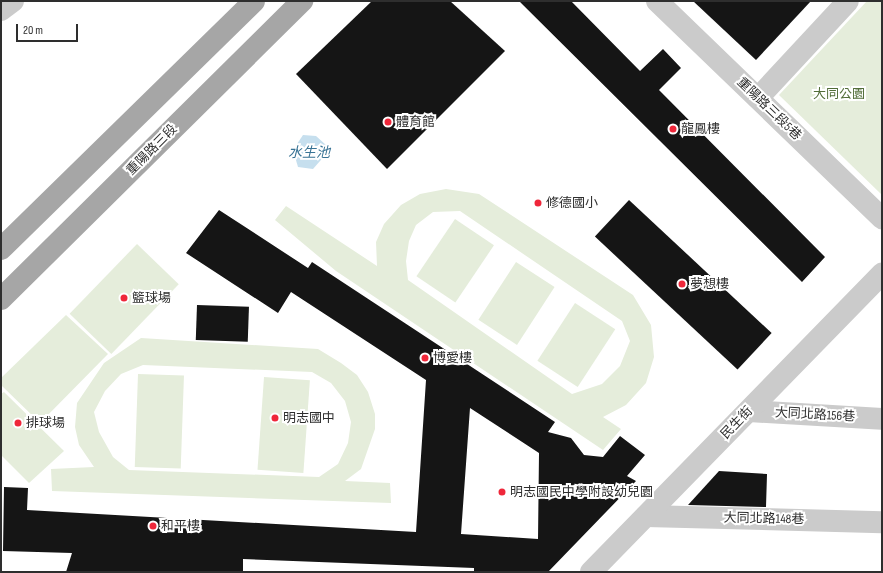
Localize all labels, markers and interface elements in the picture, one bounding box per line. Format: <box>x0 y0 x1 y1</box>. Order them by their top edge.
scale bar <box>18 16 80 42</box>
text: 20 m <box>23 23 43 38</box>
street label: 重陽路三段5巷 <box>734 74 804 144</box>
park label: 大同公園 <box>813 86 865 102</box>
place label: 體育館 <box>396 114 435 130</box>
marker: 體育館 <box>383 117 393 127</box>
place label: 龍鳳樓 <box>681 121 720 137</box>
street label: 重陽路三段 <box>124 122 180 178</box>
marker: 龍鳳樓 <box>668 124 678 134</box>
water label: 水生池 <box>288 145 330 161</box>
place label: 修德國小 <box>546 195 598 211</box>
marker: 修德國小 <box>533 198 543 208</box>
place label: 夢想樓 <box>690 276 729 292</box>
marker: 夢想樓 <box>677 279 687 289</box>
place label: 籃球場 <box>132 290 171 306</box>
marker: 籃球場 <box>119 293 129 303</box>
place label: 博愛樓 <box>433 350 472 366</box>
marker: 博愛樓 <box>420 353 430 363</box>
street label: 民生街 <box>718 404 756 442</box>
street label: 大同北路156巷 <box>774 405 856 425</box>
place label: 明志國中 <box>283 410 335 426</box>
marker: 明志國中 <box>270 413 280 423</box>
place label: 排球場 <box>26 415 65 431</box>
marker: 排球場 <box>13 418 23 428</box>
place label: 明志國民中學附設幼兒園 <box>510 484 653 500</box>
marker: 明志國民中學附設幼兒園 <box>497 487 507 497</box>
street label: 大同北路148巷 <box>724 510 804 528</box>
place label: 和平樓 <box>161 518 200 534</box>
marker: 和平樓 <box>148 521 158 531</box>

